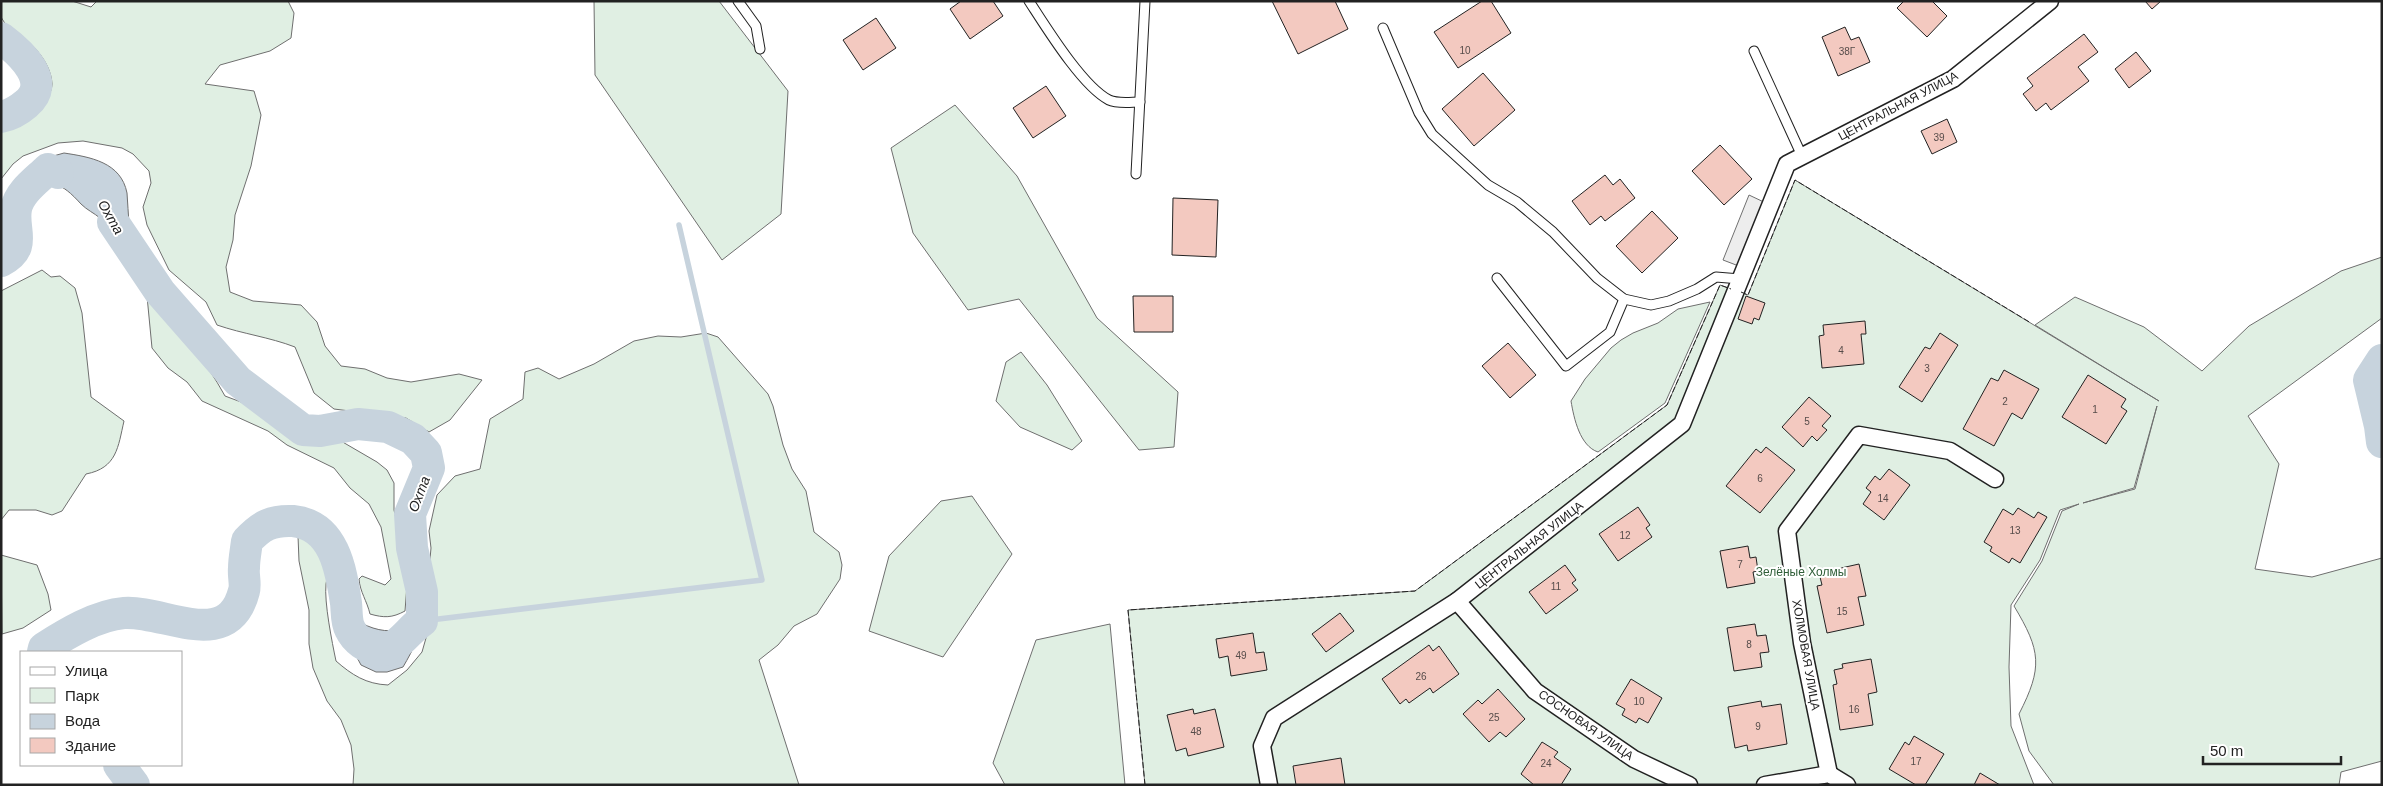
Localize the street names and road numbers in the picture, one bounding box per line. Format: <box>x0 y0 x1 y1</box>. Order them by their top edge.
street label: ЦЕНТРАЛЬНАЯ УЛИЦА <box>1836 69 1960 143</box>
street label: ЦЕНТРАЛЬНАЯ УЛИЦА <box>1472 498 1586 592</box>
street label: ХОЛМОВАЯ УЛИЦА <box>1789 599 1823 711</box>
street label: СОСНОВАЯ УЛИЦА <box>1536 687 1636 763</box>

